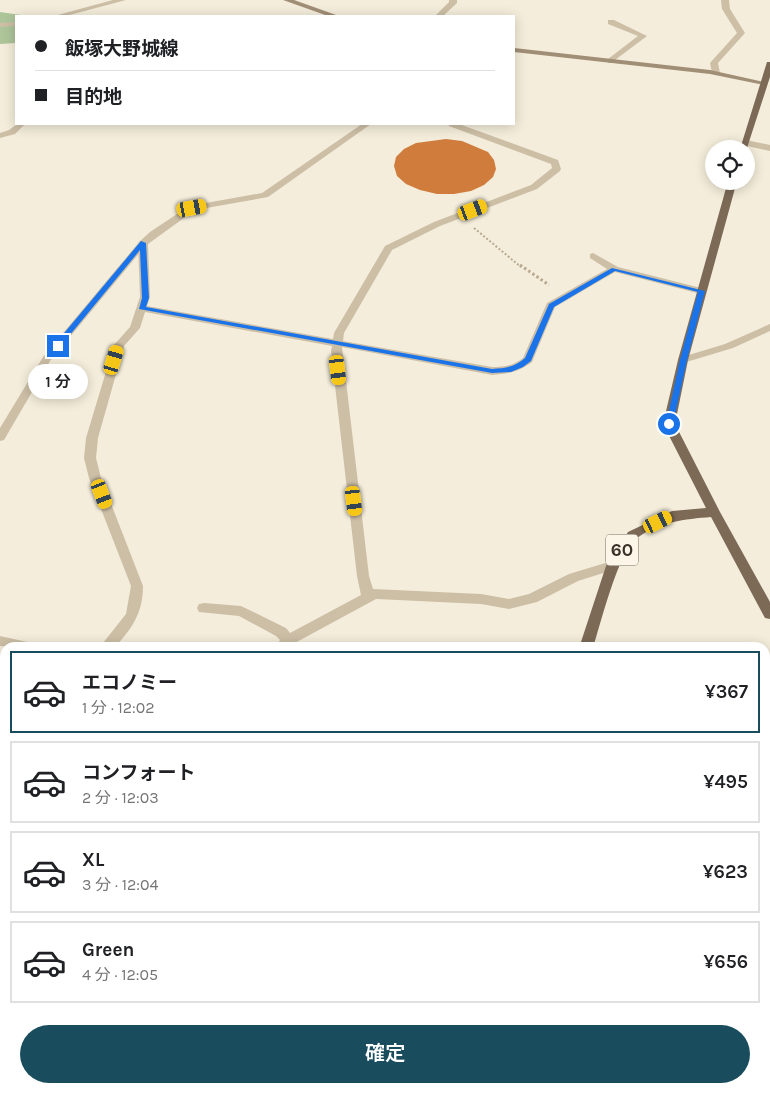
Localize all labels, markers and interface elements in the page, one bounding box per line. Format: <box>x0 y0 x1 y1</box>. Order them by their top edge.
text: 飯塚大野城線 <box>65 38 179 60</box>
text: 目的地 <box>65 86 122 108</box>
map controls <box>705 140 755 190</box>
button: locate <box>705 140 755 190</box>
car <box>175 198 208 218</box>
car <box>456 198 489 222</box>
route end <box>47 335 69 357</box>
car <box>102 343 125 377</box>
car <box>328 354 347 386</box>
callout: 1 分 <box>28 364 88 398</box>
text: 1 分 <box>45 372 71 391</box>
route start <box>658 413 680 435</box>
car <box>89 477 114 511</box>
car <box>344 485 363 517</box>
car <box>641 509 674 535</box>
road number: 60 <box>606 534 638 566</box>
icon: car <box>22 670 67 715</box>
text: エコノミー <box>82 672 177 694</box>
text: ¥367 <box>705 681 748 703</box>
text: 1 分 · 12:02 <box>82 698 155 717</box>
icon: car <box>22 760 67 805</box>
text: コンフォート <box>82 762 195 784</box>
text: ¥495 <box>704 771 748 793</box>
text: 2 分 · 12:03 <box>82 788 159 807</box>
text: XL <box>82 849 104 871</box>
icon: car <box>22 850 67 895</box>
text: ¥623 <box>703 861 748 883</box>
text: 3 分 · 12:04 <box>82 875 158 894</box>
text: Green <box>82 939 134 961</box>
icon: car <box>22 940 67 985</box>
text: ¥656 <box>703 951 748 973</box>
text: 4 分 · 12:05 <box>82 965 158 984</box>
button: 確定 <box>20 1025 750 1083</box>

